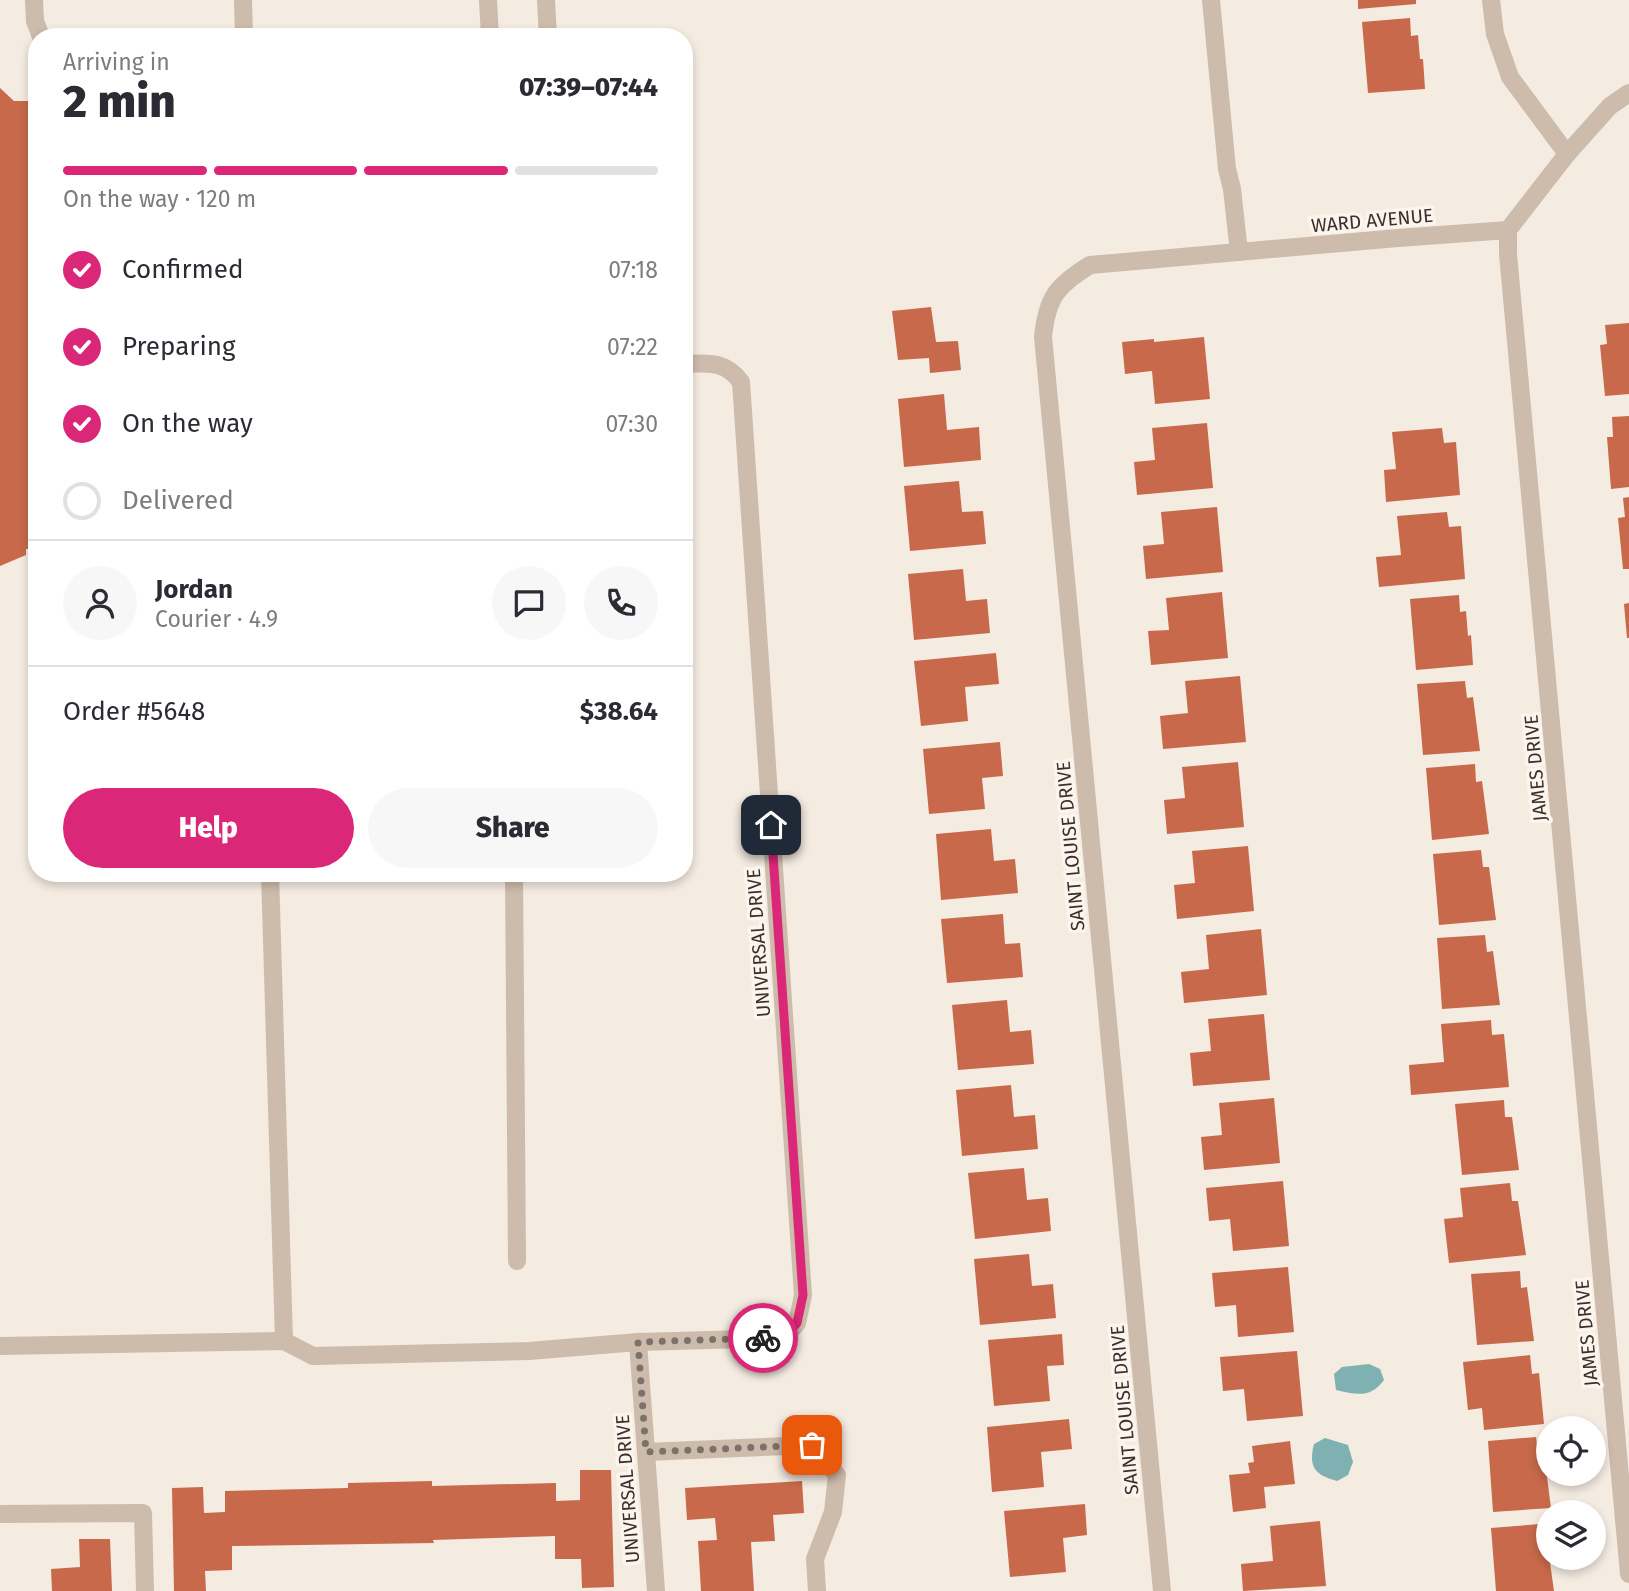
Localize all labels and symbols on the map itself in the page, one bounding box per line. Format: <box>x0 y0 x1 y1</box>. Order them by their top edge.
street label: WARD AVENUE <box>1310 204 1434 237</box>
street label: JAMES DRIVE <box>1519 714 1552 822</box>
street label: SAINT LOUISE DRIVE <box>1052 760 1089 932</box>
pin <box>741 795 801 855</box>
street label: UNIVERSAL DRIVE <box>742 868 775 1018</box>
street label: JAMES DRIVE <box>1570 1279 1603 1387</box>
courier <box>728 1303 798 1373</box>
street label: SAINT LOUISE DRIVE <box>1106 1324 1143 1496</box>
street label: UNIVERSAL DRIVE <box>611 1414 644 1564</box>
pin <box>782 1415 842 1475</box>

